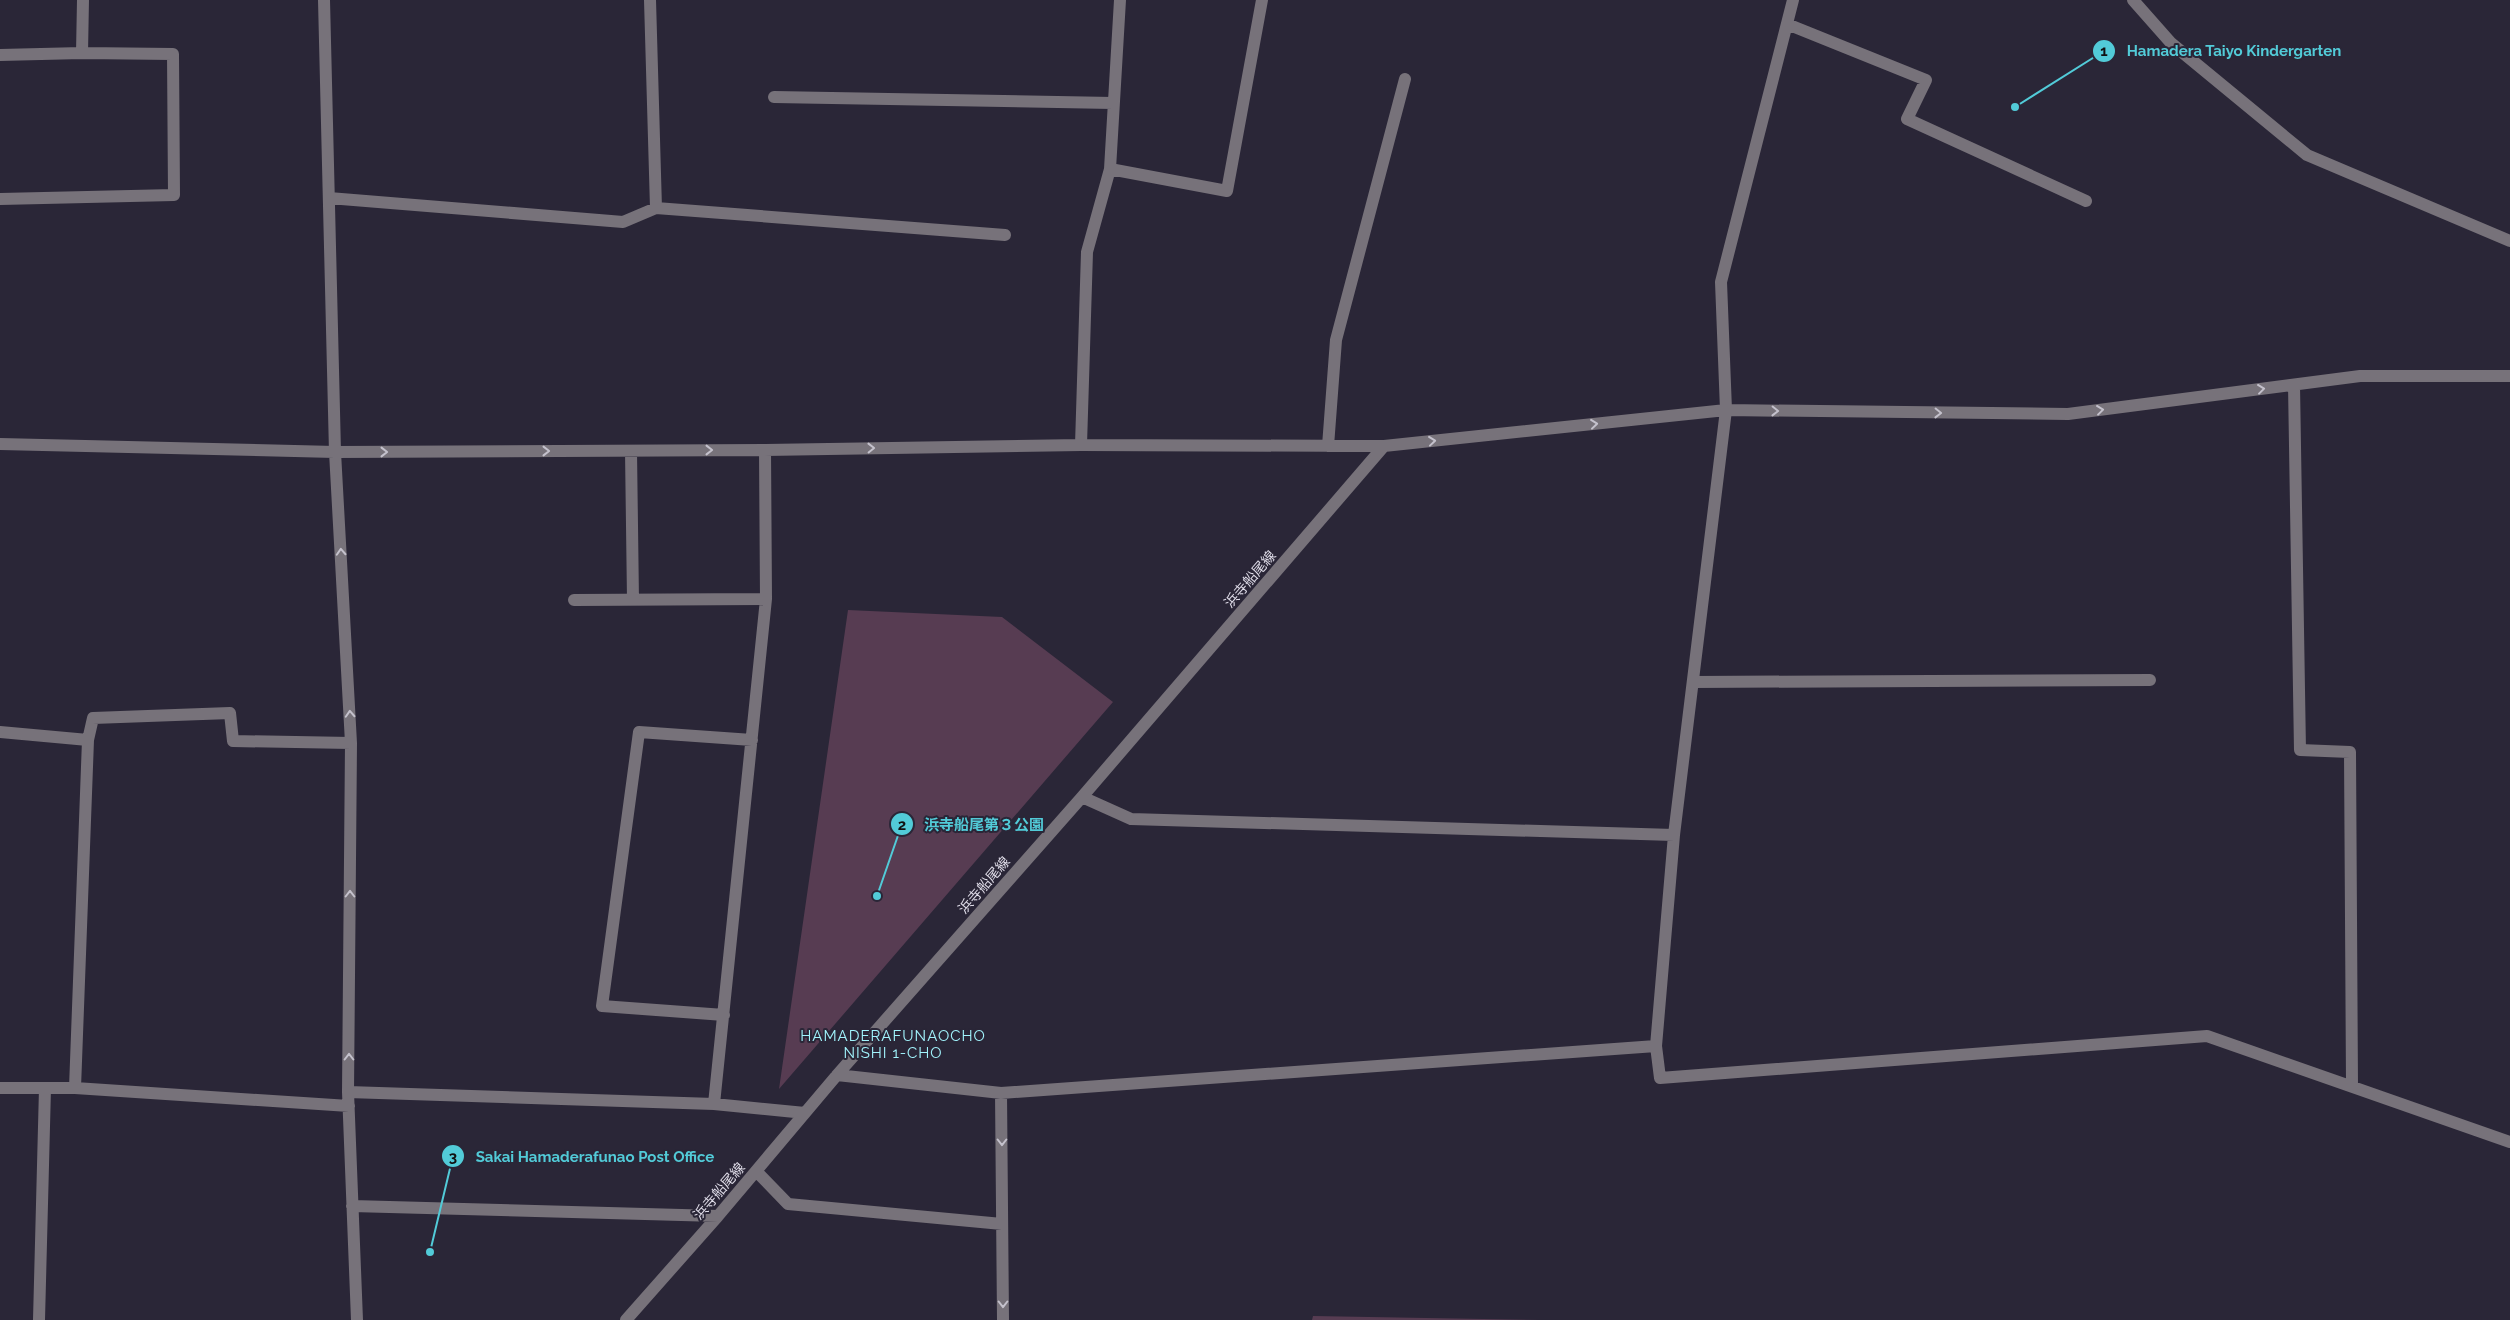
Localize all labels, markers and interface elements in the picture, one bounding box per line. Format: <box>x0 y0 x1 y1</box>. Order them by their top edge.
callout: Hamadera Taiyo Kindergarten <box>2092 36 2352 66</box>
text: 1 <box>2100 42 2108 60</box>
text: Hamadera Taiyo Kindergarten <box>2127 42 2341 60</box>
one-way arrow <box>2257 384 2265 395</box>
one-way arrow <box>2096 405 2104 416</box>
one-way arrow <box>1772 406 1779 416</box>
one-way arrow <box>1934 408 1942 418</box>
one-way arrow <box>1590 419 1598 430</box>
one-way arrow <box>1428 436 1436 447</box>
one-way arrow <box>868 443 876 454</box>
one-way arrow <box>706 445 713 455</box>
one-way arrow <box>543 446 551 456</box>
one-way arrow <box>380 447 388 457</box>
street label: 浜寺船尾線 <box>1221 547 1279 611</box>
one-way arrow <box>335 548 346 556</box>
one-way arrow <box>344 710 355 718</box>
callout: 浜寺船尾第３公園 <box>889 809 1054 839</box>
text: 2 <box>898 816 906 834</box>
text: 浜寺船尾第３公園 <box>924 816 1044 834</box>
street label: 浜寺船尾線 <box>955 853 1013 917</box>
one-way arrow <box>345 890 355 898</box>
district label: HAMADERAFUNAOCHO NISHI 1-CHO <box>800 1027 986 1062</box>
one-way arrow <box>344 1053 354 1060</box>
one-way arrow <box>997 1138 1007 1146</box>
callout: Sakai Hamaderafunao Post Office <box>440 1141 724 1171</box>
text: 3 <box>449 1148 457 1166</box>
text: Sakai Hamaderafunao Post Office <box>476 1148 714 1166</box>
street label: 浜寺船尾線 <box>690 1159 748 1223</box>
one-way arrow <box>997 1300 1008 1308</box>

